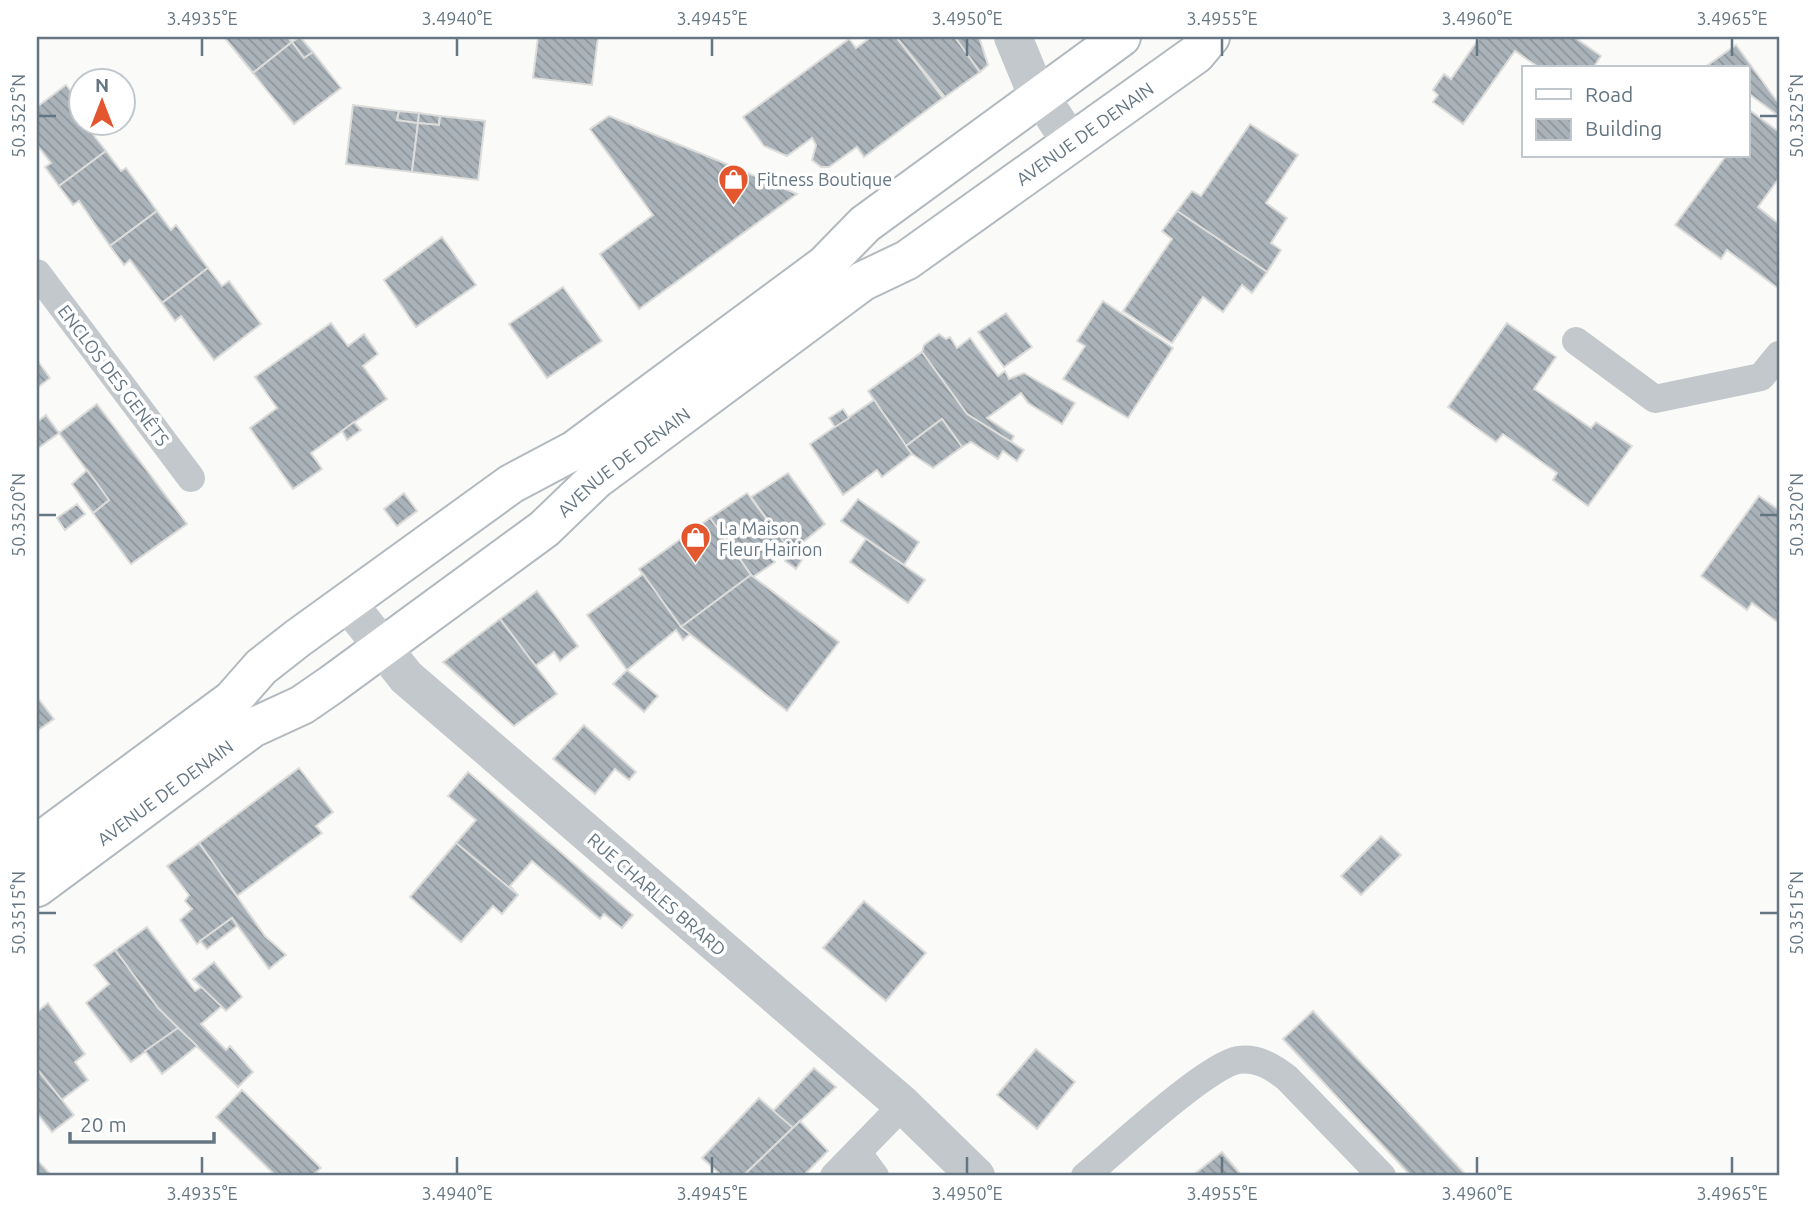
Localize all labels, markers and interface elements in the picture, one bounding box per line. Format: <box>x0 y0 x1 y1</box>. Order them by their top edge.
text: 3.4935°E <box>166 8 238 28</box>
text: 3.4940°E <box>421 8 493 28</box>
text: 3.4945°E <box>676 8 748 28</box>
text: 3.4950°E <box>931 8 1003 28</box>
text: 3.4955°E <box>1186 8 1258 28</box>
text: 3.4960°E <box>1441 8 1513 28</box>
text: 3.4965°E <box>1696 8 1768 28</box>
north arrow <box>66 66 136 136</box>
legend <box>1522 66 1750 158</box>
text: 50.3525°N <box>8 74 28 158</box>
text: N <box>95 74 109 96</box>
text: 50.3525°N <box>1786 74 1806 158</box>
street label: AVENUE DE DENAIN <box>1012 78 1157 189</box>
text: Road <box>1585 82 1633 106</box>
text: Building <box>1585 116 1662 140</box>
shop icon: Fitness Boutique <box>717 162 751 206</box>
place label: Fitness Boutique <box>757 169 892 189</box>
street label: ENCLOS DES GENÊTS <box>55 300 174 449</box>
street label: AVENUE DE DENAIN <box>553 403 694 521</box>
text: 50.3520°N <box>8 473 28 557</box>
text: 50.3520°N <box>1786 473 1806 557</box>
place label: La Maison Fleur Hairion <box>719 518 823 559</box>
shop icon: La Maison Fleur Hairion <box>679 521 713 565</box>
street label: AVENUE DE DENAIN <box>93 736 237 849</box>
street label: RUE CHARLES BRARD <box>584 829 730 959</box>
text: 50.3515°N <box>8 871 28 955</box>
text: 50.3515°N <box>1786 871 1806 955</box>
scale bar <box>70 1101 214 1145</box>
text: 20 m <box>80 1112 127 1136</box>
text: 3.4935°E <box>166 1183 238 1203</box>
text: 3.4940°E <box>421 1183 493 1203</box>
text: 3.4945°E <box>676 1183 748 1203</box>
text: 3.4950°E <box>931 1183 1003 1203</box>
text: 3.4955°E <box>1186 1183 1258 1203</box>
text: 3.4960°E <box>1441 1183 1513 1203</box>
text: 3.4965°E <box>1696 1183 1768 1203</box>

